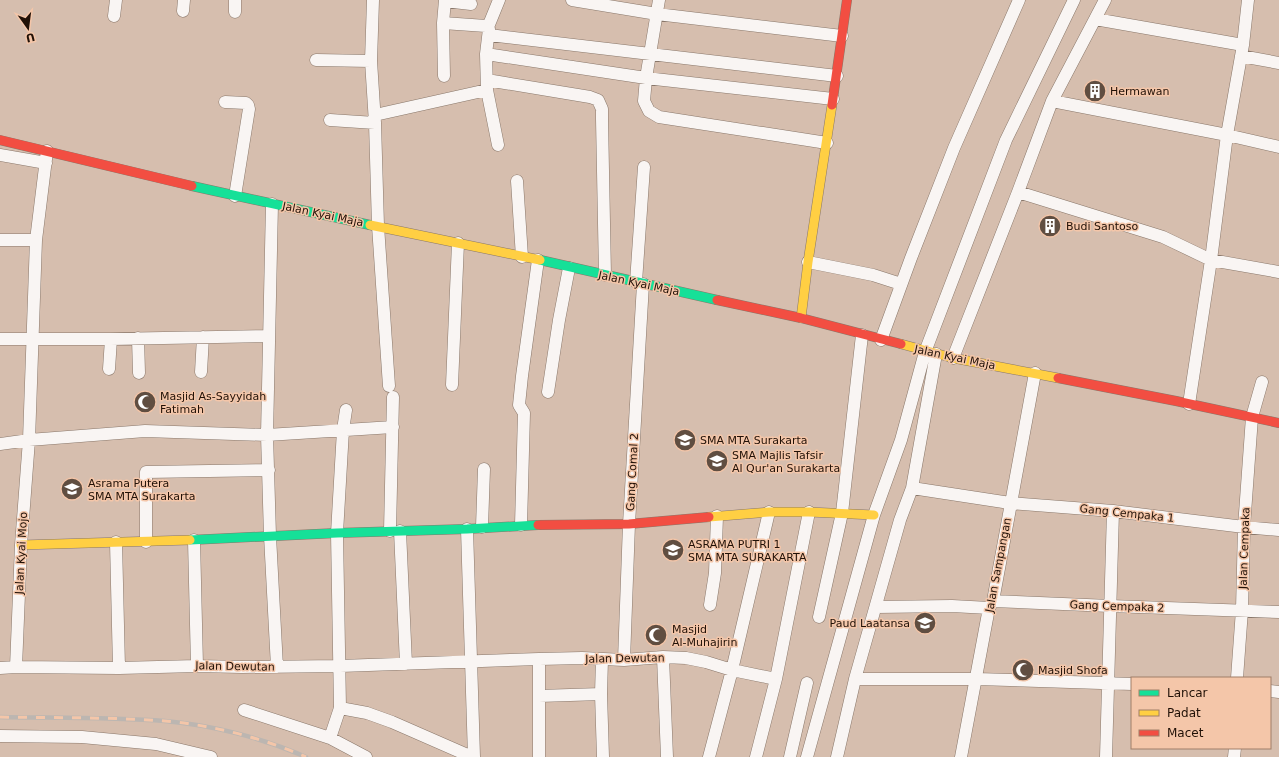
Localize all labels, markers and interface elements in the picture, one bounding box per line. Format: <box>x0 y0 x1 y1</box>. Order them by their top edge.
north arrow <box>8 8 48 48</box>
text: U <box>24 30 36 45</box>
building icon: Hermawan <box>1082 78 1108 104</box>
place label: Hermawan <box>1110 85 1170 98</box>
street label: Jalan Kyai Maja <box>280 199 365 229</box>
building icon: Budi Santoso <box>1037 213 1063 239</box>
place label: Budi Santoso <box>1066 220 1139 233</box>
street label: Jalan Kyai Maja <box>596 268 681 298</box>
street label: Jalan Kyai Maja <box>912 342 997 372</box>
mosque icon: Masjid As-Sayyidah Fatimah <box>132 389 158 415</box>
place label: Masjid As-Sayyidah Fatimah <box>160 390 266 416</box>
school or university icon: SMA MTA Surakarta <box>672 427 698 453</box>
street label: Gang Comal 2 <box>624 433 641 511</box>
place label: SMA MTA Surakarta <box>700 434 808 447</box>
school or university icon: SMA Majlis Tafsir Al Qur'an Surakarta <box>704 448 730 474</box>
place label: SMA Majlis Tafsir Al Qur'an Surakarta <box>732 449 840 475</box>
school or university icon: Asrama Putera SMA MTA Surakarta <box>59 476 85 502</box>
place label: Asrama Putera SMA MTA Surakarta <box>88 477 196 503</box>
street label: Gang Cempaka 1 <box>1079 502 1175 525</box>
street label: Jalan Cempaka <box>1237 507 1252 590</box>
street label: Jalan Kyai Mojo <box>13 511 30 596</box>
street label: Jalan Sampangan <box>983 517 1014 614</box>
school or university icon: ASRAMA PUTRI 1 SMA MTA SURAKARTA <box>660 537 686 563</box>
place label: ASRAMA PUTRI 1 SMA MTA SURAKARTA <box>688 538 807 564</box>
street label: Gang Cempaka 2 <box>1069 598 1165 615</box>
school or university icon: Paud Laatansa <box>912 610 938 636</box>
place label: Paud Laatansa <box>830 617 910 630</box>
mosque icon: Masjid Al-Muhajirin <box>643 622 669 648</box>
place label: Masjid Al-Muhajirin <box>672 623 737 649</box>
street label: Jalan Dewutan <box>584 651 665 666</box>
mosque icon: Masjid Shofa <box>1010 657 1036 683</box>
street label: Jalan Dewutan <box>194 659 275 674</box>
place label: Masjid Shofa <box>1038 664 1108 677</box>
legend <box>1131 677 1271 749</box>
text: Lancar <box>1167 686 1208 700</box>
text: Padat <box>1167 706 1201 720</box>
text: Macet <box>1167 726 1204 740</box>

